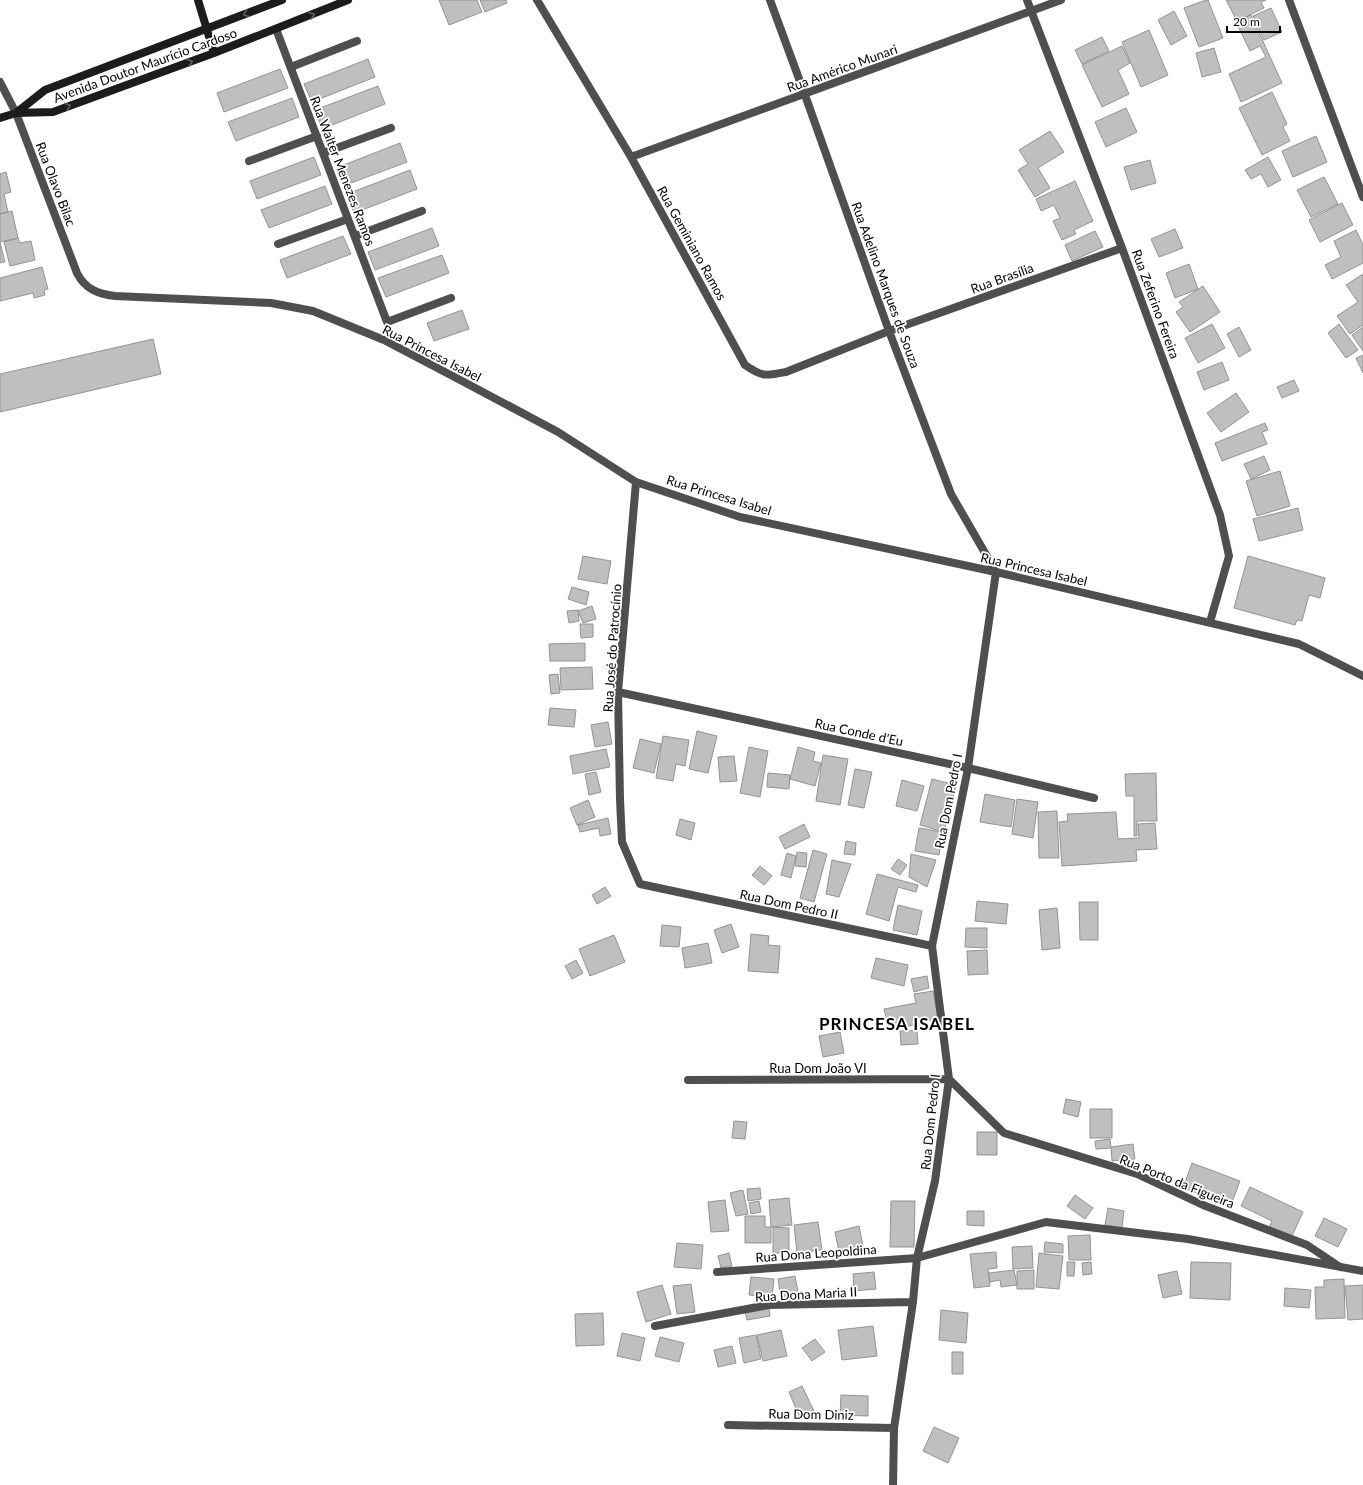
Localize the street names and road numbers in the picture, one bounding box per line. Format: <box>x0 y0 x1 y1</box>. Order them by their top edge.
street label: Avenida Doutor Maurício Cardoso <box>51 24 239 106</box>
street label: Rua Américo Munari <box>785 41 899 95</box>
street label: Rua Walter Menezes Ramos <box>307 94 379 248</box>
street label: Rua Olavo Bilac <box>33 140 79 228</box>
street label: Rua Geminiano Ramos <box>654 183 730 303</box>
street label: Rua Adelino Marques de Souza <box>848 200 924 370</box>
street label: Rua Zeferino Fereira <box>1129 247 1183 361</box>
street label: Rua Brasília <box>968 259 1036 297</box>
street label: Rua Princesa Isabel <box>380 321 484 385</box>
street label: Rua Princesa Isabel <box>665 471 773 519</box>
street label: Rua Princesa Isabel <box>979 549 1089 589</box>
street label: Rua José do Patrocínio <box>600 583 624 713</box>
street label: Rua Conde d'Eu <box>813 715 905 749</box>
street label: Rua Dom Pedro I <box>931 752 965 850</box>
street label: Rua Dom Pedro II <box>738 886 840 922</box>
street label: Rua Dom João VI <box>769 1060 867 1076</box>
street label: Rua Dom Pedro I <box>917 1073 943 1171</box>
street label: Rua Porto da Figueira <box>1117 1151 1237 1211</box>
street label: Rua Dona Leopoldina <box>755 1241 877 1265</box>
street label: Rua Dona Maria II <box>754 1283 858 1305</box>
street label: Rua Dom Diniz <box>768 1405 854 1423</box>

